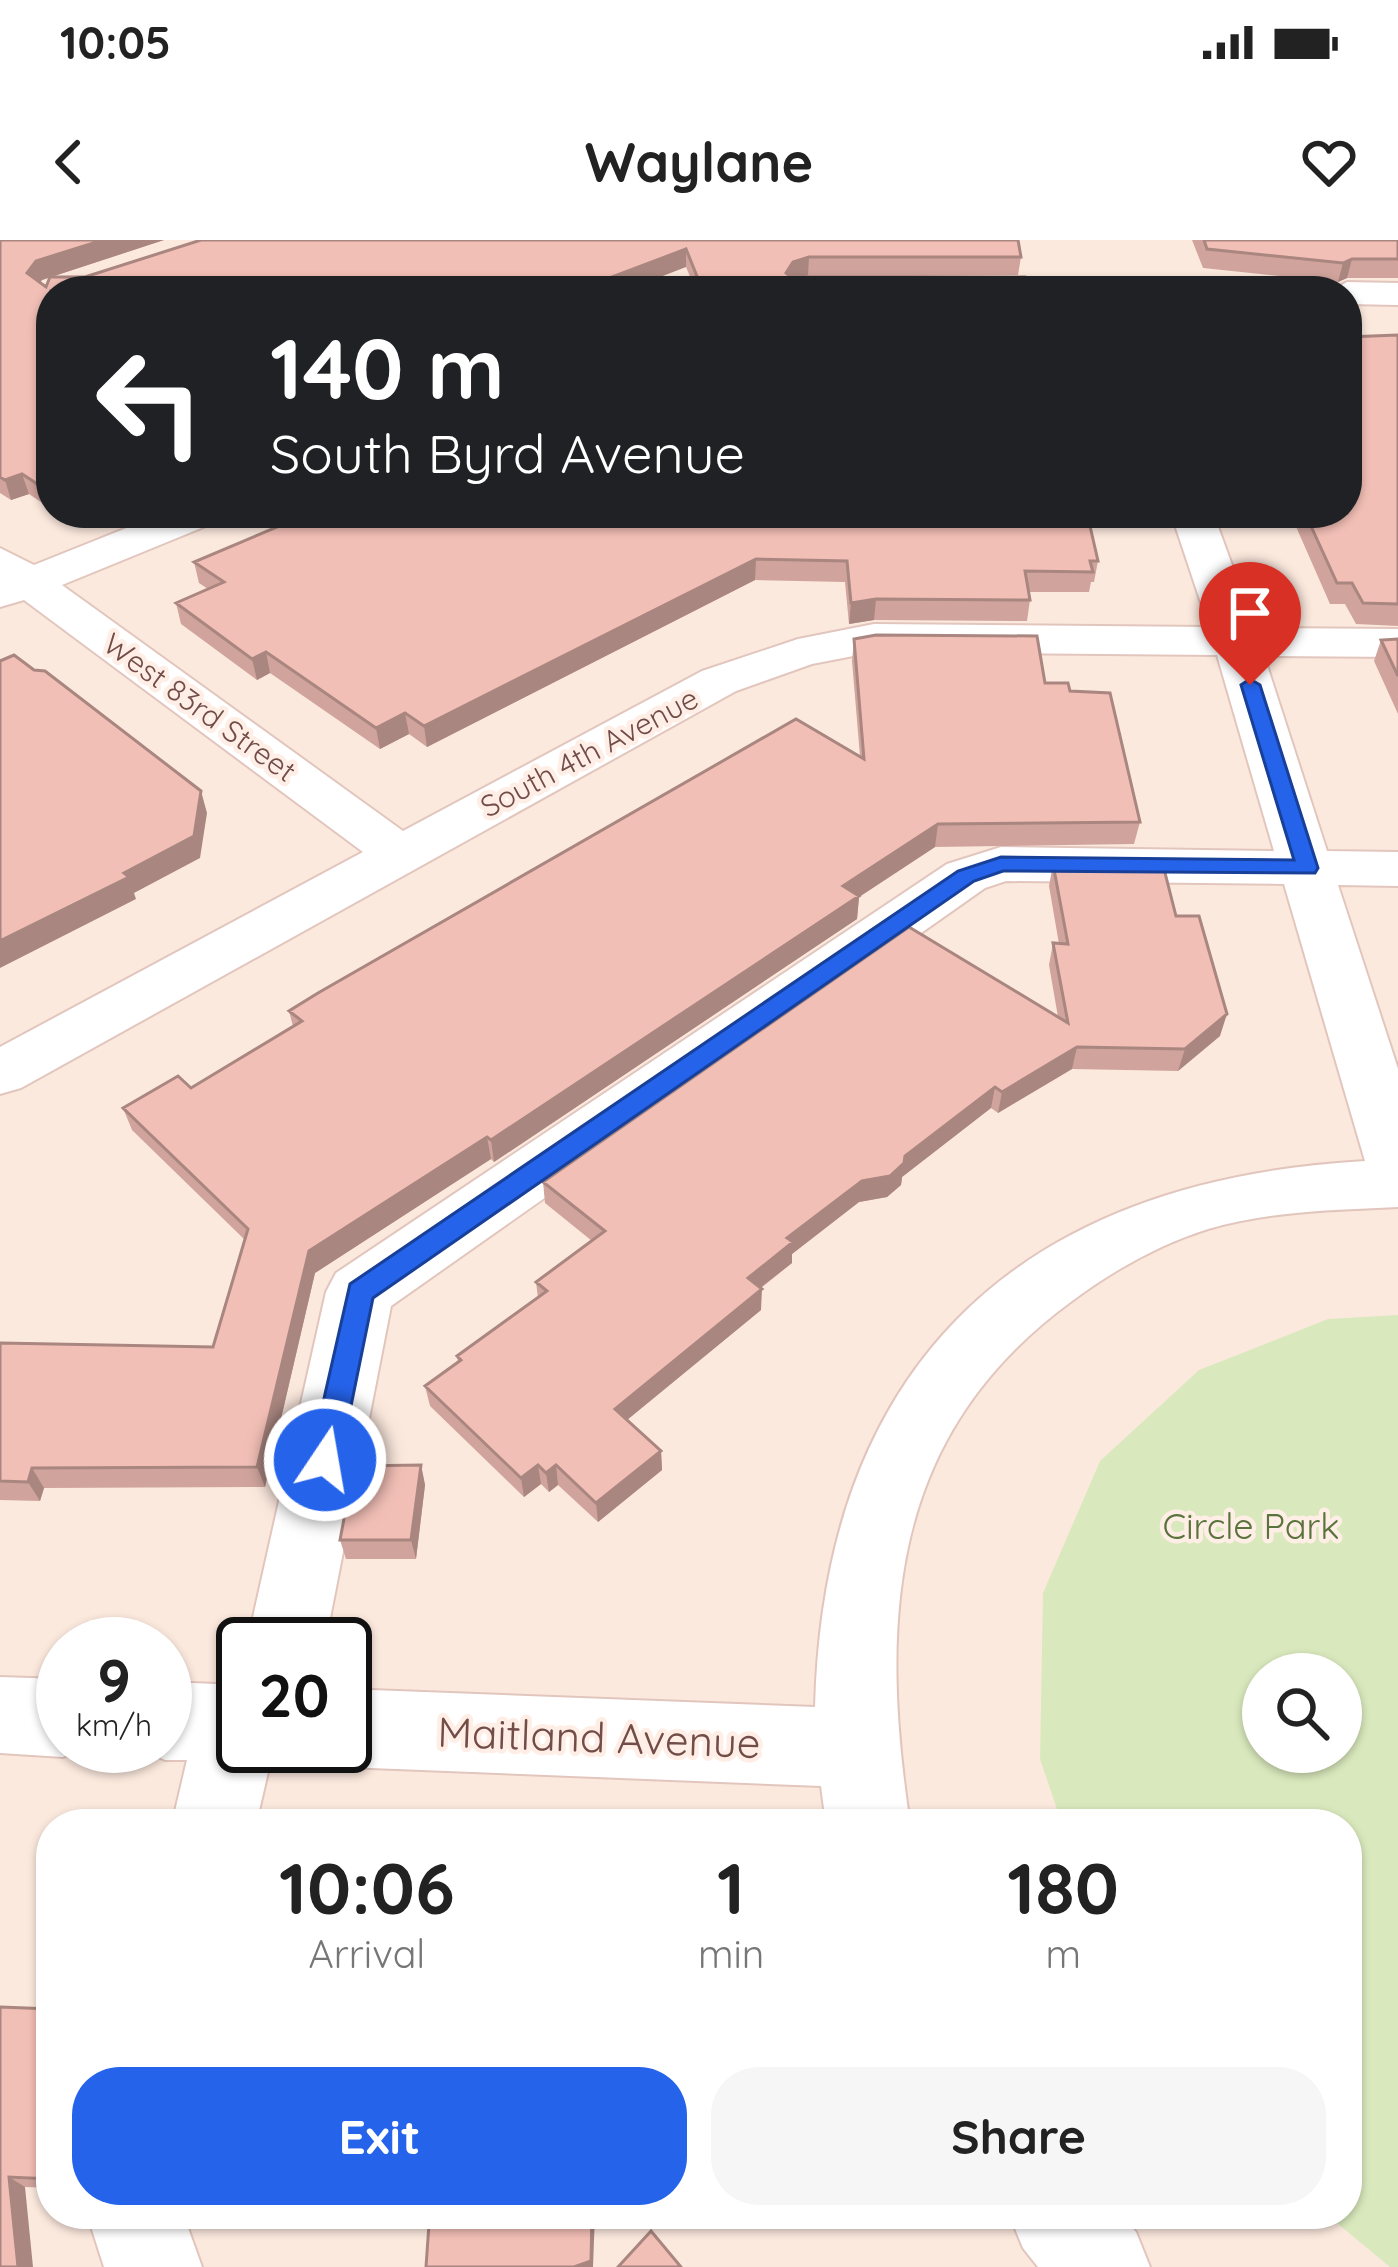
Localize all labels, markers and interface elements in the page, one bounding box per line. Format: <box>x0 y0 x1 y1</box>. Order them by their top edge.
text: 10:05 <box>60 14 171 70</box>
text: Waylane <box>585 128 813 196</box>
icon: back <box>36 129 102 195</box>
icon: heart <box>1296 129 1362 195</box>
text: 140 m <box>270 315 505 420</box>
icon: left <box>72 324 228 480</box>
text: South Byrd Avenue <box>270 419 745 487</box>
pin <box>1199 562 1301 685</box>
icon: arrive <box>1217 580 1283 646</box>
street label: West 83rd Street <box>96 624 304 790</box>
street label: South 4th Avenue <box>474 679 704 825</box>
position arrow <box>262 1397 388 1523</box>
park label: Circle Park <box>1162 1503 1340 1548</box>
speed limit sign: 20 <box>216 1617 372 1773</box>
text: 9 <box>97 1642 131 1717</box>
map controls <box>1242 1653 1362 1773</box>
button: search <box>1242 1653 1362 1773</box>
street label: Maitland Avenue <box>436 1705 762 1769</box>
text: km/h <box>76 1706 152 1744</box>
text: 10:06 <box>279 1842 455 1932</box>
text: 1 <box>717 1842 745 1932</box>
text: 180 <box>1007 1842 1119 1932</box>
text: Arrival <box>309 1929 425 1978</box>
text: min <box>698 1929 764 1978</box>
text: m <box>1045 1929 1081 1978</box>
button: Exit <box>72 2067 687 2205</box>
button: Share <box>711 2067 1326 2205</box>

